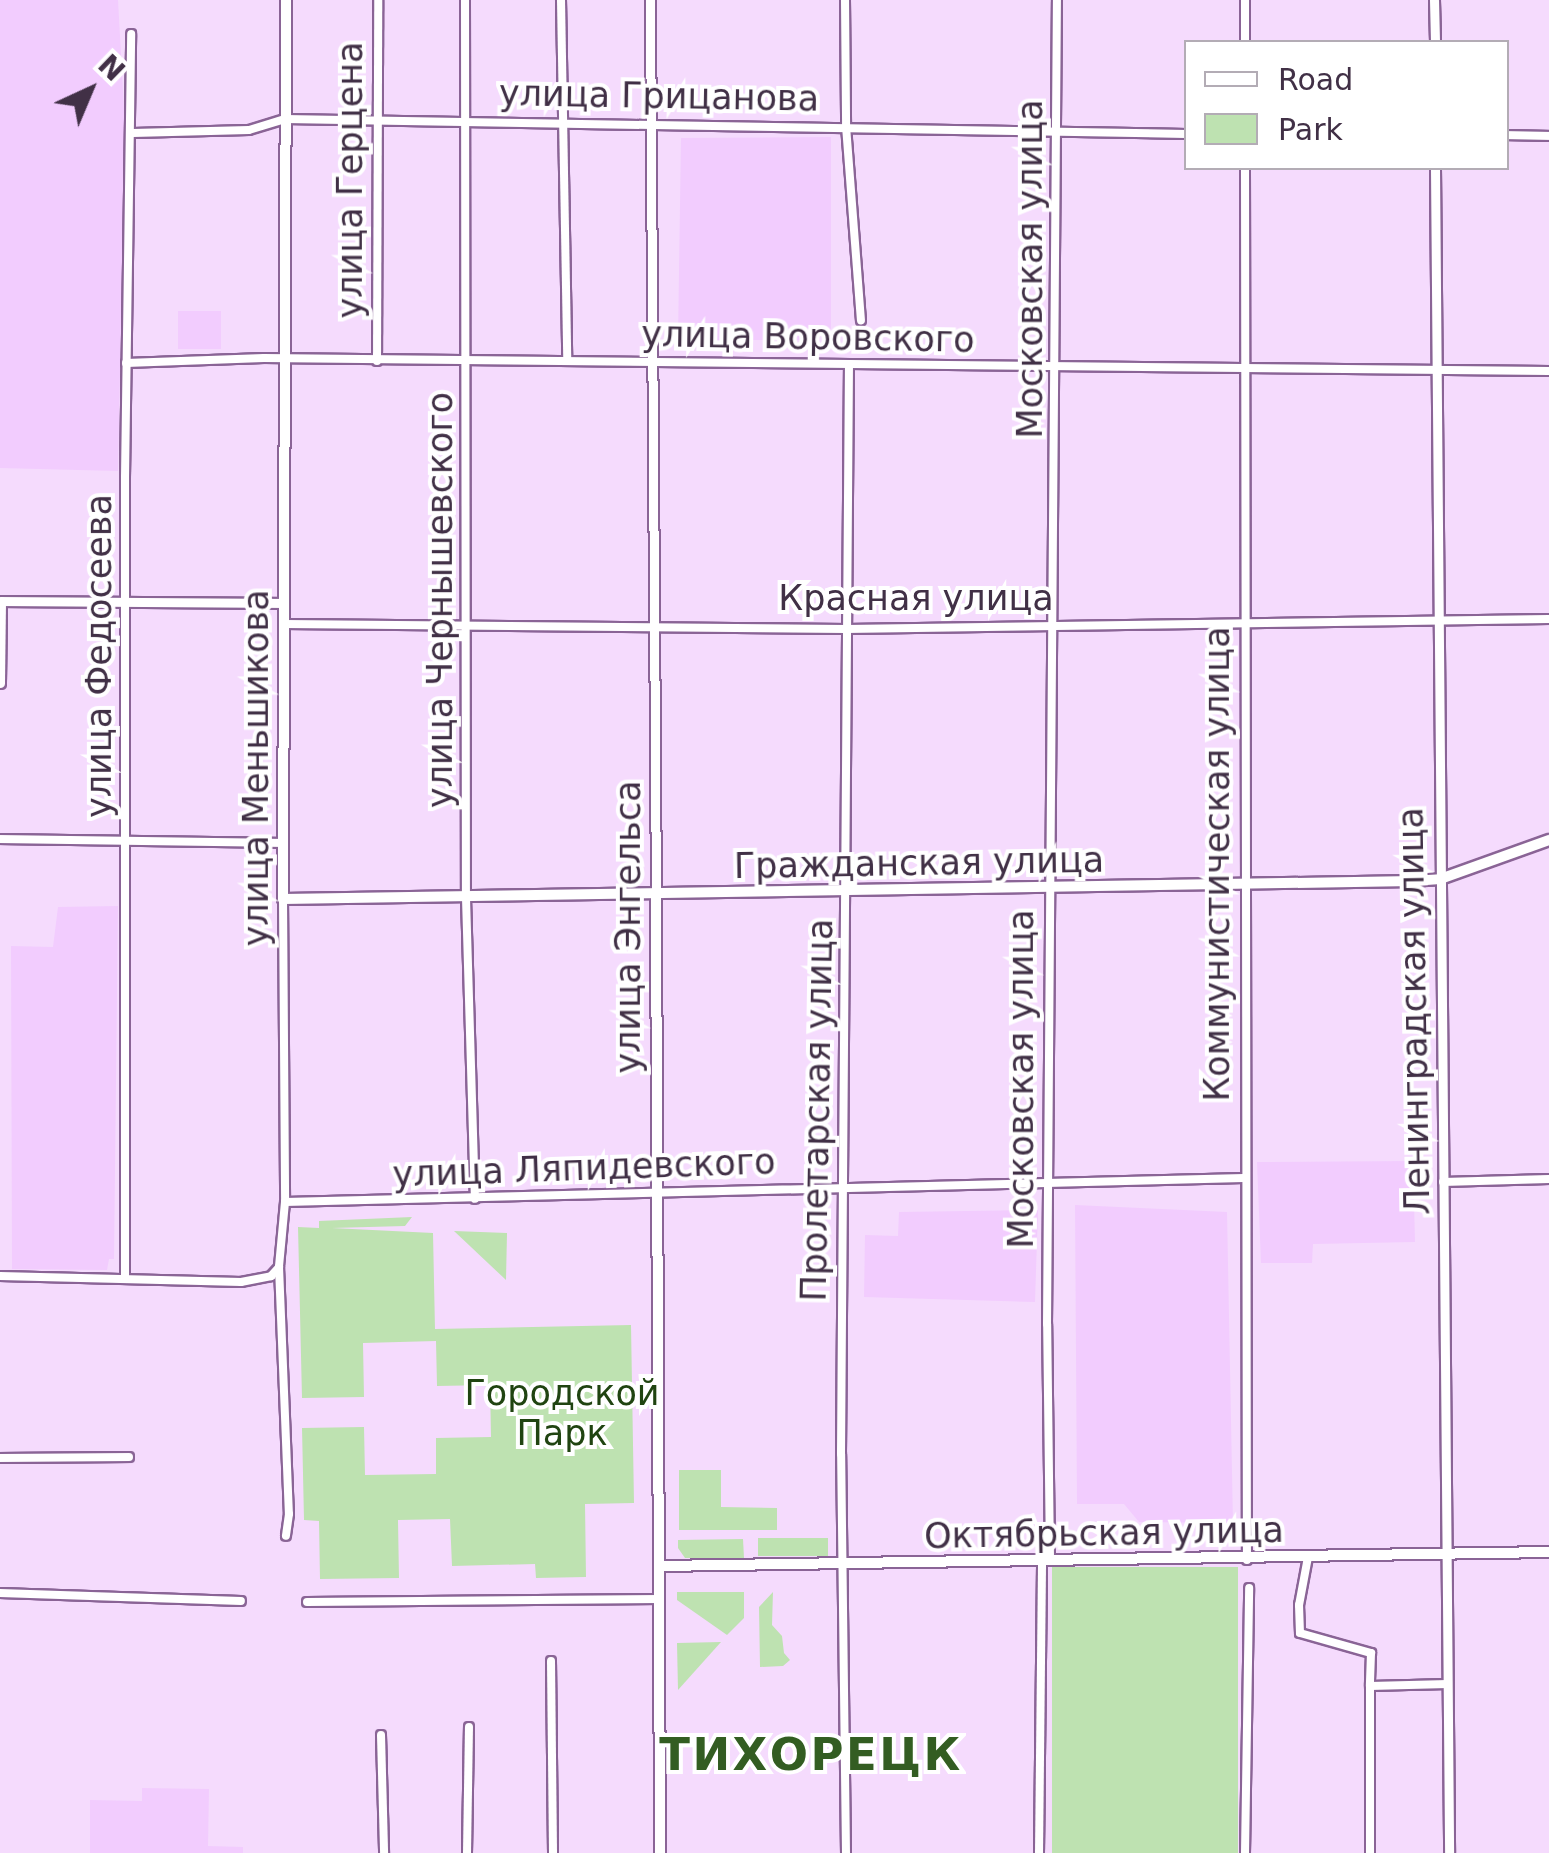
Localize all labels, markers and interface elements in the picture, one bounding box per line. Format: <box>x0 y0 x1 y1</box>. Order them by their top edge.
north arrow <box>40 40 140 140</box>
legend <box>1184 40 1509 170</box>
street label: улица Герцена <box>329 41 371 319</box>
text: N <box>91 48 131 88</box>
text: Road <box>1278 62 1353 97</box>
street label: улица Грицанова <box>499 72 819 120</box>
street label: Московская улица <box>1009 99 1051 439</box>
text: Park <box>1278 112 1343 147</box>
street label: улица Воровского <box>641 313 975 361</box>
street label: улица Чернышевского <box>419 392 461 808</box>
street label: улица Федосеева <box>78 494 120 818</box>
street label: Красная улица <box>778 577 1054 619</box>
street label: улица Меньшикова <box>235 590 277 946</box>
street label: Коммунистическая улица <box>1196 626 1238 1102</box>
street label: улица Энгельса <box>607 780 649 1074</box>
street label: Ленинградская улица <box>1389 807 1439 1215</box>
street label: Гражданская улица <box>734 839 1104 887</box>
street label: Московская улица <box>1000 909 1042 1249</box>
street label: Пролетарская улица <box>793 918 841 1302</box>
street label: улица Ляпидевского <box>392 1140 776 1196</box>
park label: Городской Парк <box>464 1372 660 1454</box>
street label: Октябрьская улица <box>924 1509 1284 1557</box>
district label: ТИХОРЕЦК <box>659 1728 963 1782</box>

